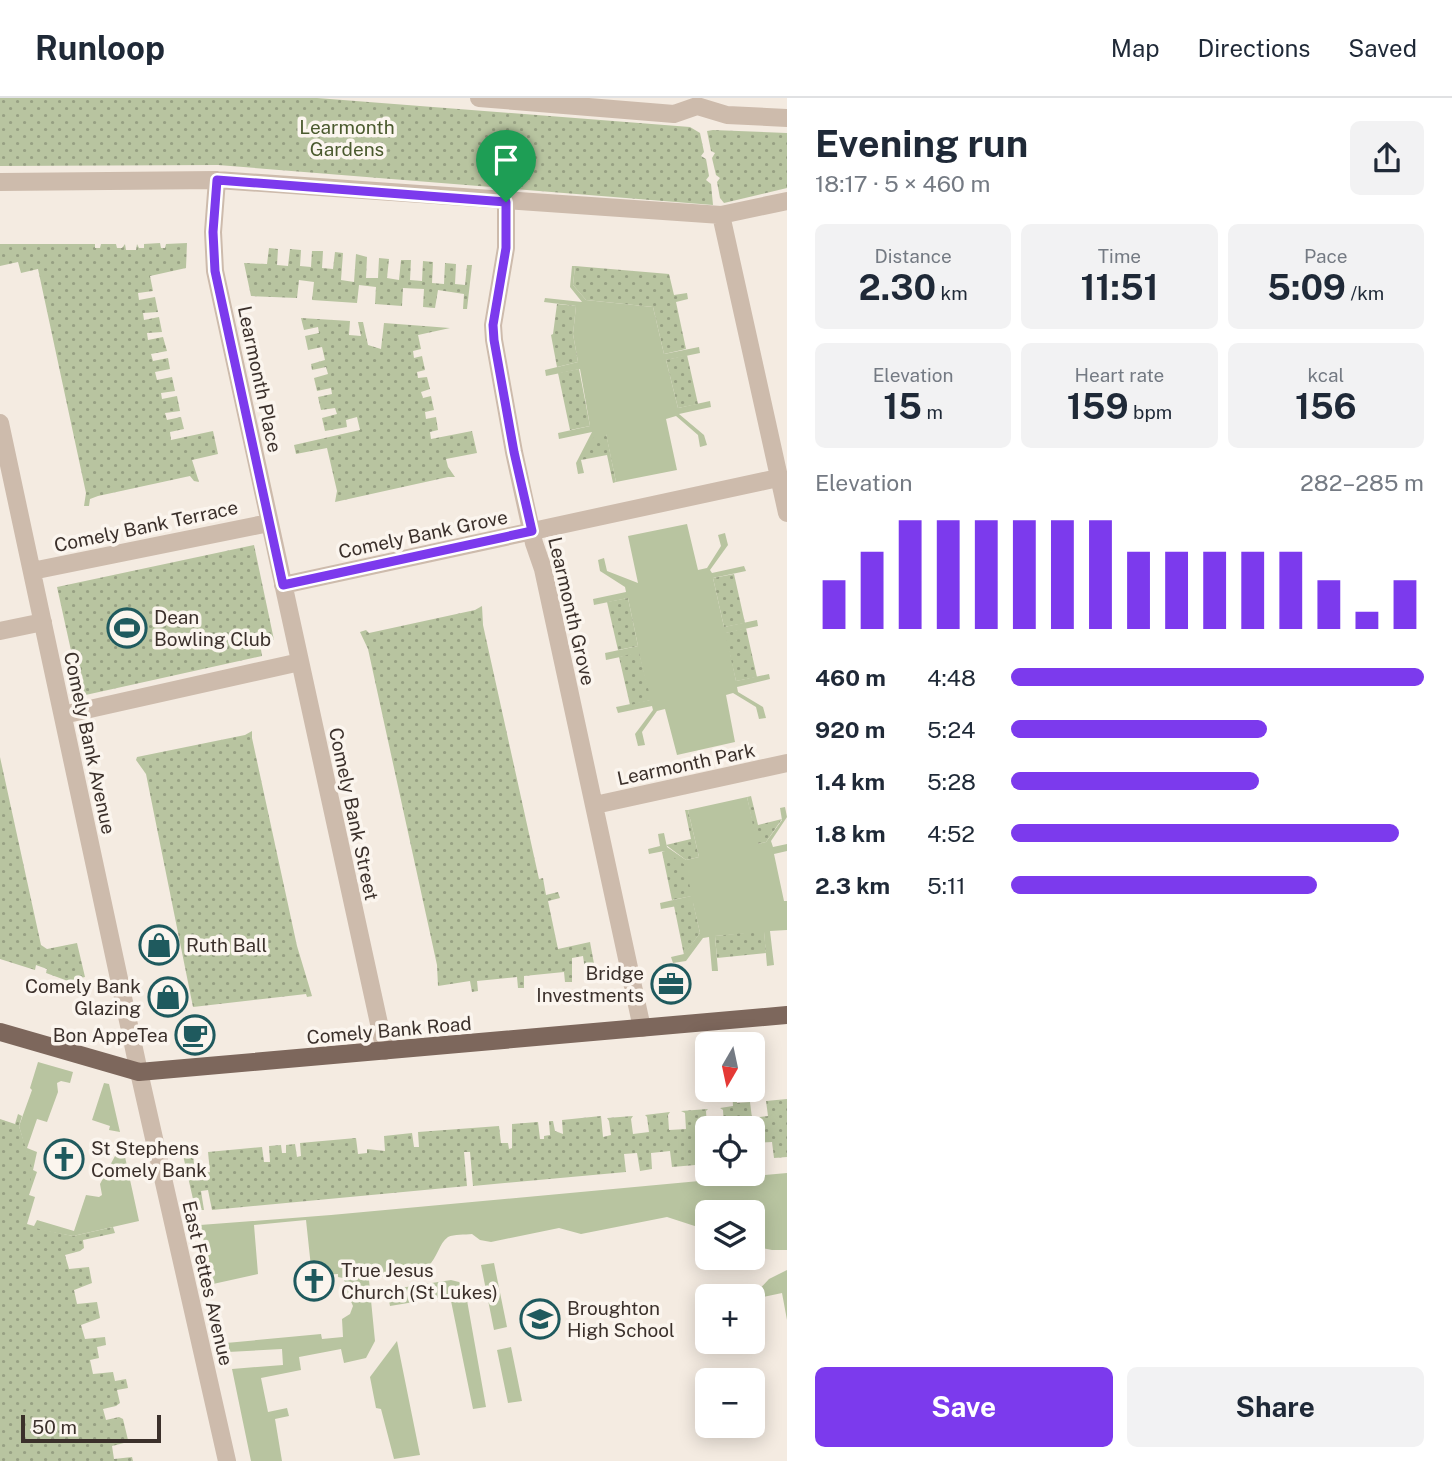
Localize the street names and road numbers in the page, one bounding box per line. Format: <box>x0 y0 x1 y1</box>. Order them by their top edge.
street label: Learmonth Place <box>234 304 286 454</box>
street label: Comely Bank Terrace <box>52 496 240 556</box>
street label: Comely Bank Grove <box>336 505 510 563</box>
street label: Learmonth Grove <box>544 535 600 687</box>
street label: Comely Bank Avenue <box>60 650 120 836</box>
street label: Comely Bank Street <box>325 726 383 902</box>
street label: Learmonth Park <box>615 739 757 789</box>
street label: Comely Bank Road <box>306 1012 472 1048</box>
street label: East Fettes Avenue <box>178 1198 238 1368</box>

